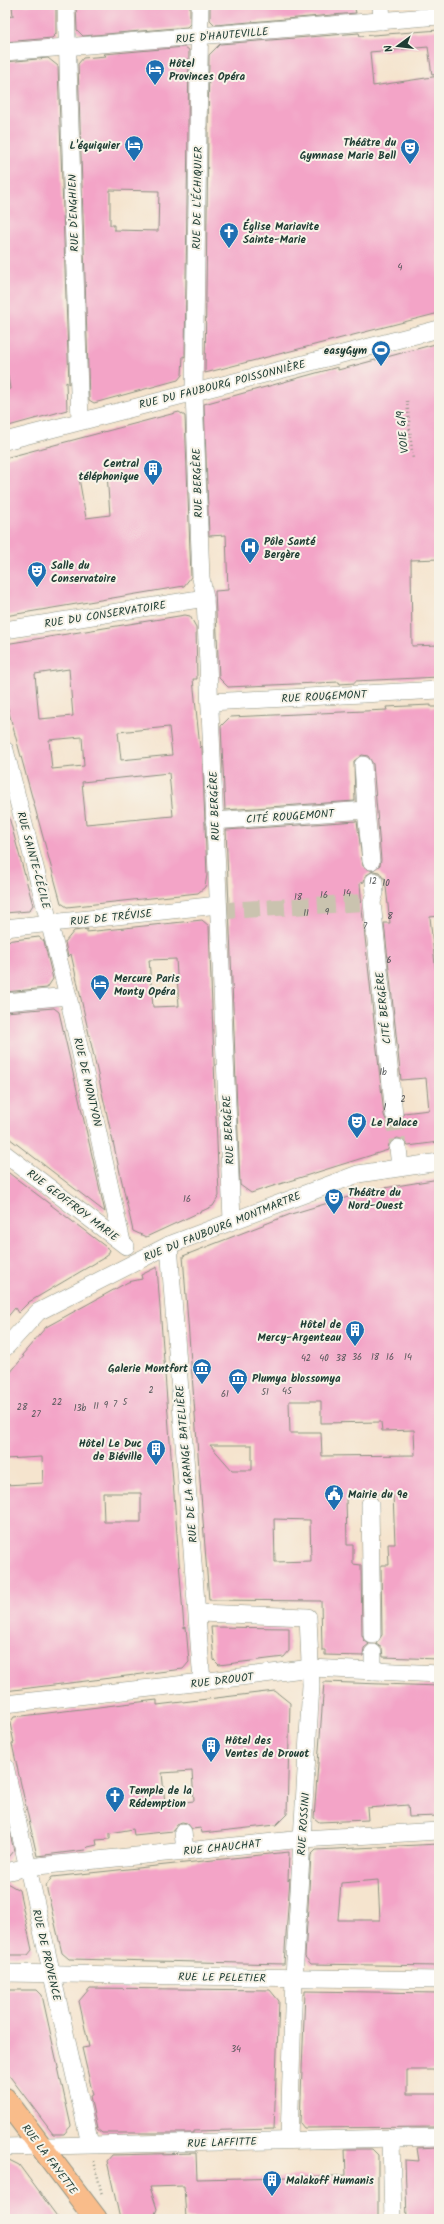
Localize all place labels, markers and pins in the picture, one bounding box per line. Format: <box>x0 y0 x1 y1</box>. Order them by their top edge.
place label: Hôtel Provinces Opéra <box>169 55 245 86</box>
hotel icon: Hôtel Provinces Opéra <box>144 58 166 86</box>
hotel icon: L'équiquier <box>123 134 145 162</box>
place label: Théâtre du Gymnase Marie Bell <box>300 134 397 165</box>
place label: L'équiquier <box>69 137 121 155</box>
theatre icon: Théâtre du Gymnase Marie Bell <box>399 137 421 165</box>
place label: Église Mariavite Sainte-Marie <box>243 218 320 249</box>
church icon: Église Mariavite Sainte-Marie <box>218 221 240 249</box>
sports icon: easyGym <box>370 339 392 367</box>
place label: easyGym <box>324 342 367 360</box>
place label: Central téléphonique <box>79 455 140 486</box>
building icon: Central téléphonique <box>142 458 164 486</box>
place label: Pôle Santé Bergère <box>264 533 316 564</box>
hospital icon: Pôle Santé Bergère <box>239 536 261 564</box>
place label: Salle du Conservatoire <box>51 557 116 588</box>
theatre icon: Salle du Conservatoire <box>26 560 48 588</box>
place label: Mercure Paris Monty Opéra <box>114 970 180 1001</box>
hotel icon: Mercure Paris Monty Opéra <box>89 973 111 1001</box>
theatre icon: Le Palace <box>346 1111 368 1139</box>
place label: Le Palace <box>371 1114 418 1132</box>
place label: Théâtre du Nord-Ouest <box>348 1184 404 1215</box>
theatre icon: Théâtre du Nord-Ouest <box>323 1187 345 1215</box>
place label: Hôtel de Mercy-Argenteau <box>257 1316 342 1347</box>
building icon: Hôtel de Mercy-Argenteau <box>344 1319 366 1347</box>
museum icon: Galerie Montfort <box>191 1357 213 1385</box>
place label: Galerie Montfort <box>108 1360 189 1378</box>
museum icon: Plumya blossomya <box>227 1367 249 1395</box>
place label: Plumya blossomya <box>252 1370 341 1388</box>
place label: Hôtel Le Duc de Biéville <box>79 1435 143 1466</box>
building icon: Hôtel Le Duc de Biéville <box>145 1438 167 1466</box>
public building icon: Mairie du 9e <box>323 1483 345 1511</box>
place label: Mairie du 9e <box>348 1486 408 1504</box>
place label: Hôtel des Ventes de Drouot <box>225 1732 310 1763</box>
building icon: Hôtel des Ventes de Drouot <box>200 1735 222 1763</box>
place label: Temple de la Rédemption <box>129 1782 192 1813</box>
church icon: Temple de la Rédemption <box>104 1785 126 1813</box>
building icon: Malakoff Humanis <box>261 2169 283 2197</box>
place label: Malakoff Humanis <box>286 2172 375 2190</box>

